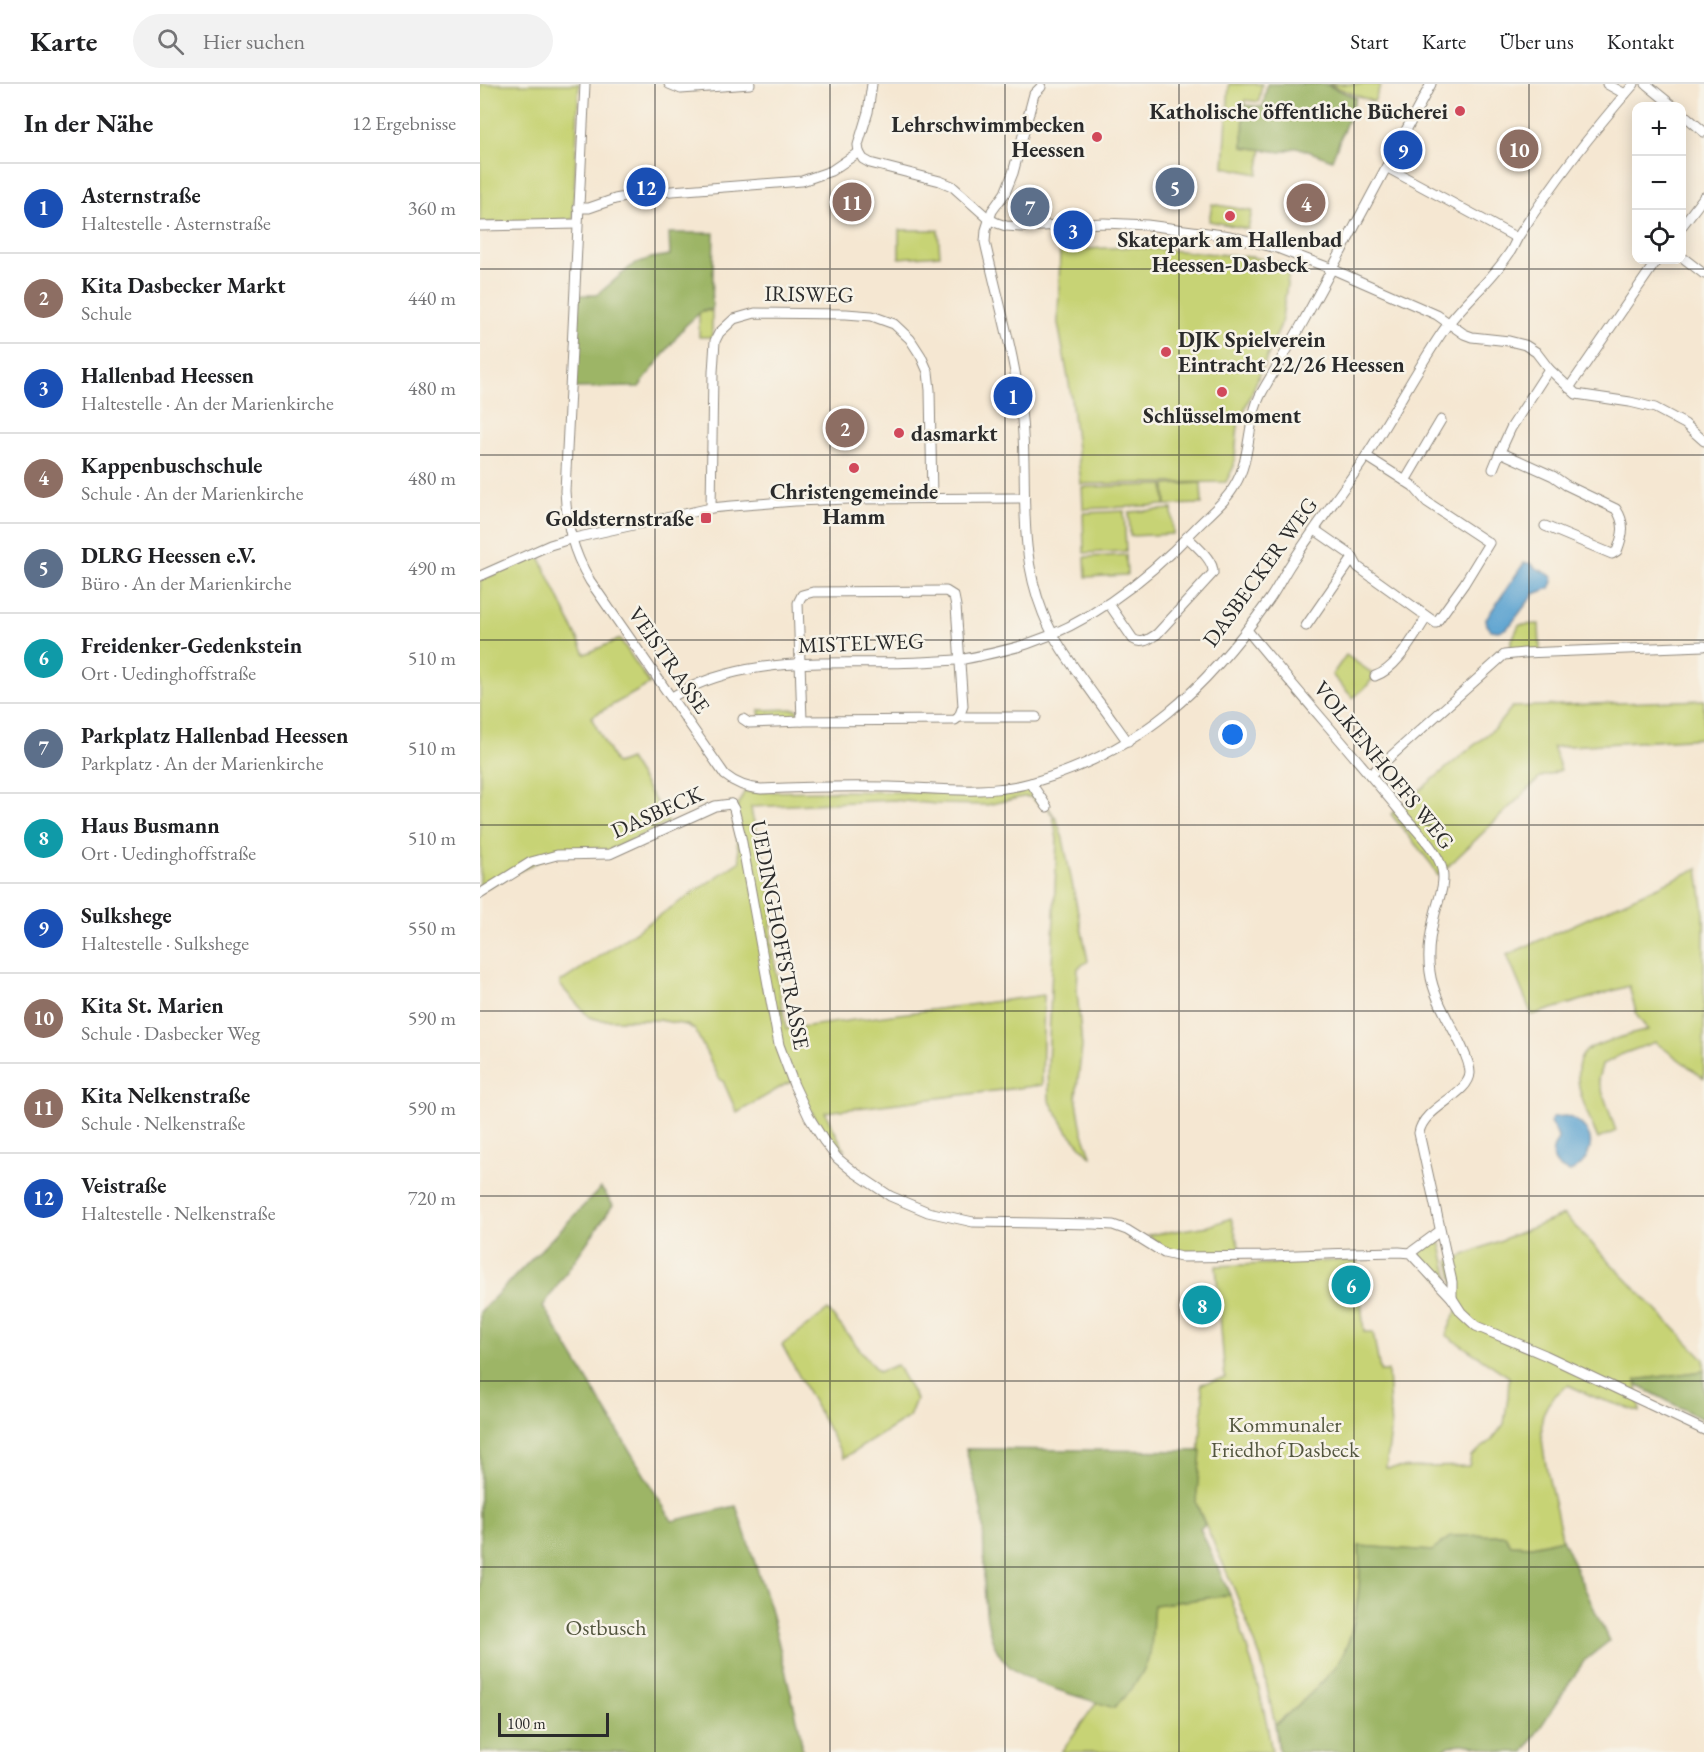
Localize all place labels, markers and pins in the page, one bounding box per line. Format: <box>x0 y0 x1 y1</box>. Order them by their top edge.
place label: Katholische öffentliche Bücherei <box>1149 97 1449 126</box>
marker: Katholische öffentliche Bücherei <box>1453 104 1467 118</box>
place label: Lehrschwimmbecken Heessen <box>891 110 1086 164</box>
pin: 10 <box>1500 126 1538 172</box>
pin: 9 <box>1384 128 1422 172</box>
marker: Lehrschwimmbecken Heessen <box>1090 130 1104 144</box>
pin: 12 <box>626 164 666 210</box>
pin: 5 <box>1156 164 1194 210</box>
pin: 11 <box>832 180 872 224</box>
pin: 4 <box>1286 180 1326 226</box>
pin: 7 <box>1010 184 1050 230</box>
pin: 3 <box>1054 208 1092 252</box>
marker: Skatepark am Hallenbad Heessen-Dasbeck <box>1223 209 1237 223</box>
place label: Skatepark am Hallenbad Heessen-Dasbeck <box>1118 225 1343 279</box>
place label: DJK Spielverein Eintracht 22/26 Heessen <box>1178 325 1405 379</box>
marker: DJK Spielverein Eintracht 22/26 Heessen <box>1159 345 1173 359</box>
pin: 1 <box>994 374 1032 418</box>
marker: Schlüsselmoment <box>1215 385 1229 399</box>
place label: Schlüsselmoment <box>1143 401 1302 430</box>
pin: 2 <box>826 406 865 450</box>
place label: dasmarkt <box>911 419 998 448</box>
marker: dasmarkt <box>892 426 906 440</box>
marker: Christengemeinde Hamm <box>847 461 861 475</box>
place label: Christengemeinde Hamm <box>770 477 938 531</box>
place label: Goldsternstraße <box>546 504 694 533</box>
marker: Goldsternstraße <box>699 511 713 525</box>
pin: 6 <box>1332 1262 1370 1308</box>
pin: 8 <box>1182 1282 1222 1328</box>

